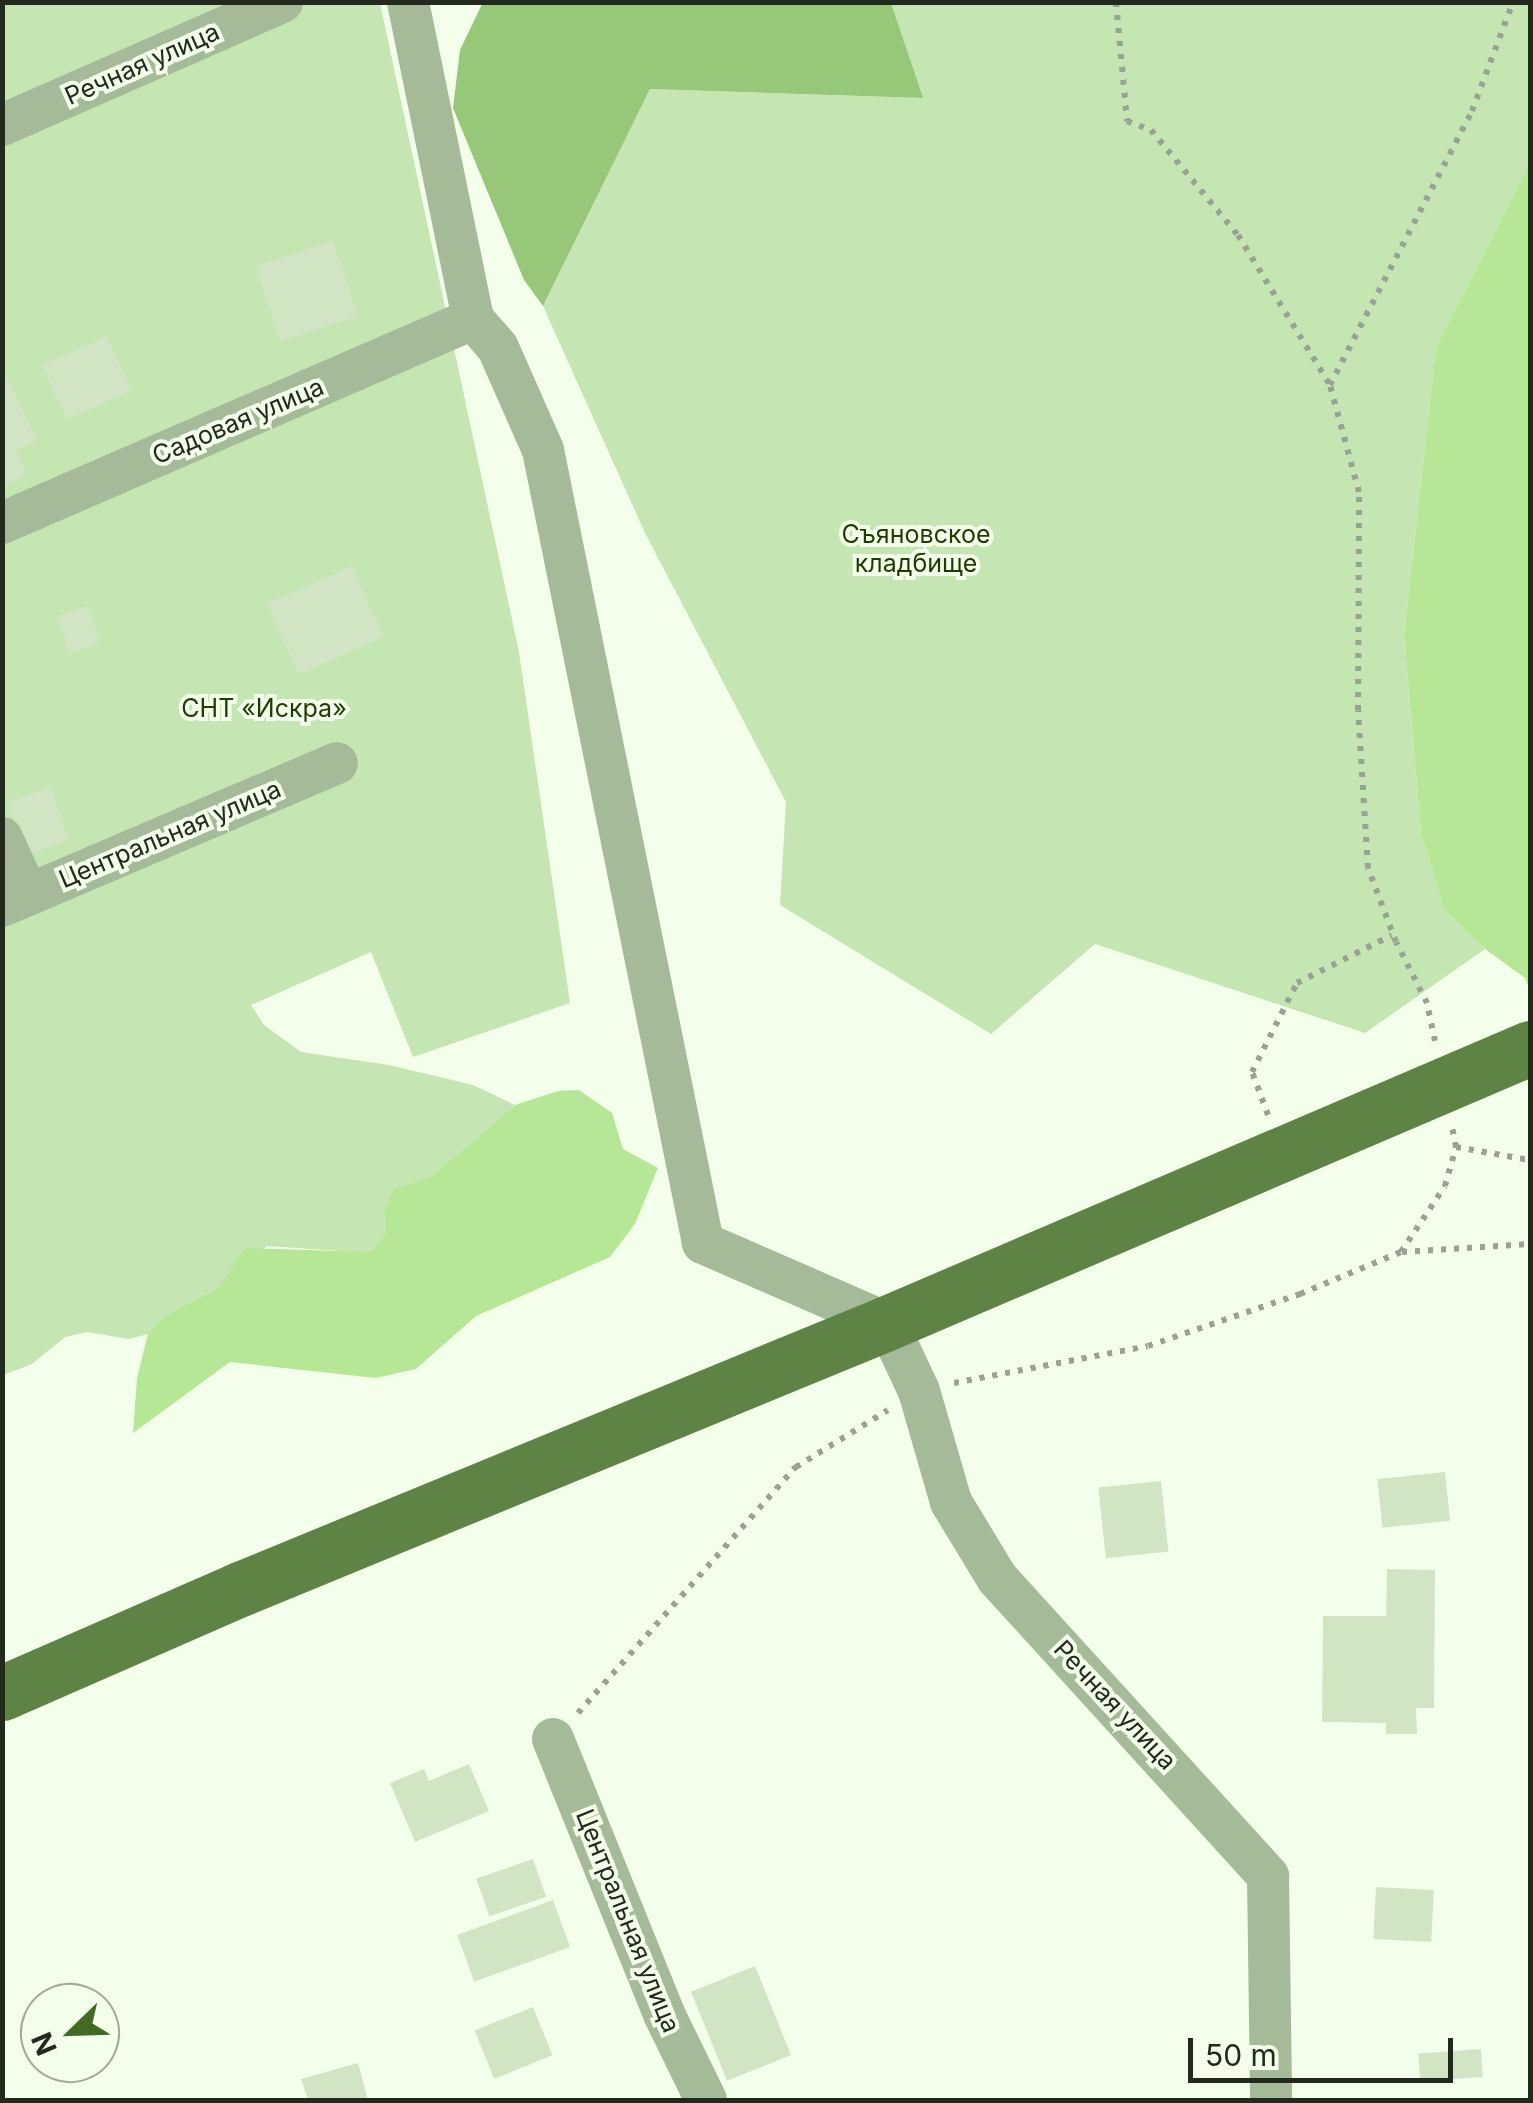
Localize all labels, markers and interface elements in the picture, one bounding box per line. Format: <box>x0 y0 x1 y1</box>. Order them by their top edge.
street label: Речная улица <box>60 17 224 111</box>
street label: Садовая улица <box>148 371 328 471</box>
park label: Съяновское кладбище <box>842 520 990 579</box>
park label: СНТ «Искра» <box>181 693 347 723</box>
street label: Центральная улица <box>55 774 285 894</box>
street label: Речная улица <box>1047 1634 1183 1776</box>
street label: Центральная улица <box>569 1805 687 2037</box>
north arrow <box>20 1983 120 2083</box>
scale bar <box>1193 2018 1458 2080</box>
text: N <box>24 2027 64 2060</box>
text: 50 m <box>1205 2037 1277 2073</box>

